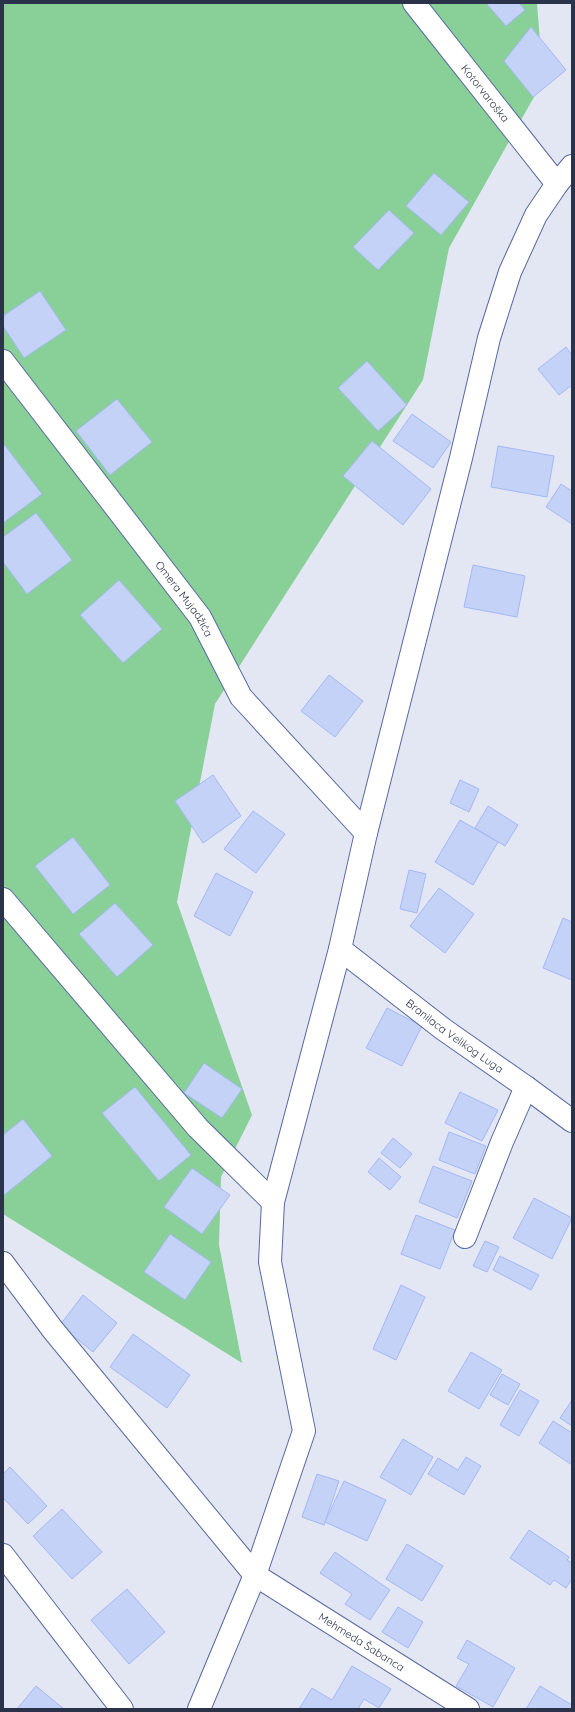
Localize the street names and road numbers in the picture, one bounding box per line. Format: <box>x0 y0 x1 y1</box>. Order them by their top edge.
street label: Kotorvaroška <box>458 62 512 125</box>
street label: Omera Mujadžića <box>152 558 216 639</box>
street label: Branilaca Velikog Luga <box>403 996 506 1076</box>
street label: Mehmeda Šabanca <box>316 1610 407 1674</box>

